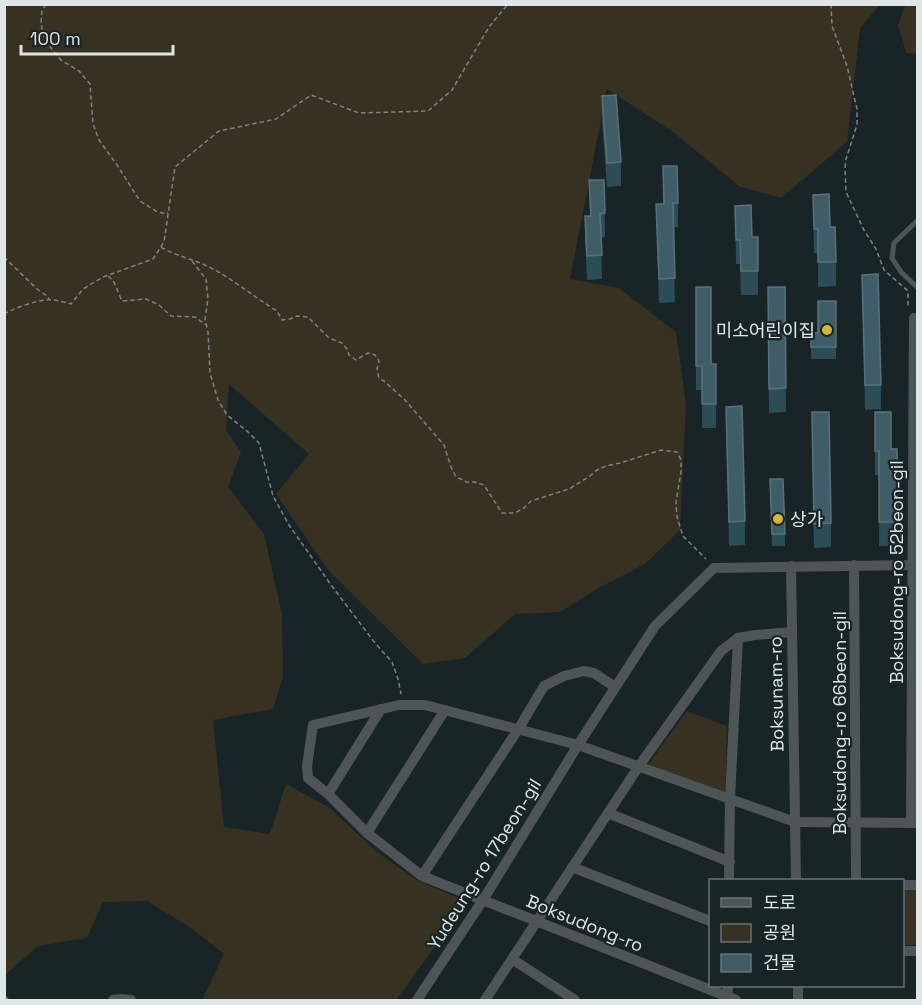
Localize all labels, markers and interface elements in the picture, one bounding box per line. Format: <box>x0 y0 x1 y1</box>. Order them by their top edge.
scale bar <box>21 18 172 56</box>
text: 100 m <box>30 27 81 50</box>
place label: 미소어린이집 <box>716 319 815 342</box>
marker: 미소어린이집 <box>820 323 834 337</box>
street label: Boksudong-ro 52beon-gil <box>885 460 908 684</box>
place label: 상가 <box>790 508 824 531</box>
marker: 상가 <box>771 512 785 526</box>
street label: Boksudong-ro 66beon-gil <box>828 611 851 835</box>
street label: Boksunam-ro <box>763 636 789 752</box>
street label: Yudeung-ro 17beon-gil <box>422 774 546 954</box>
legend <box>709 879 904 987</box>
street label: Boksudong-ro <box>523 889 647 957</box>
text: 도로 <box>763 891 796 914</box>
text: 공원 <box>763 921 796 944</box>
text: 건물 <box>763 951 796 974</box>

